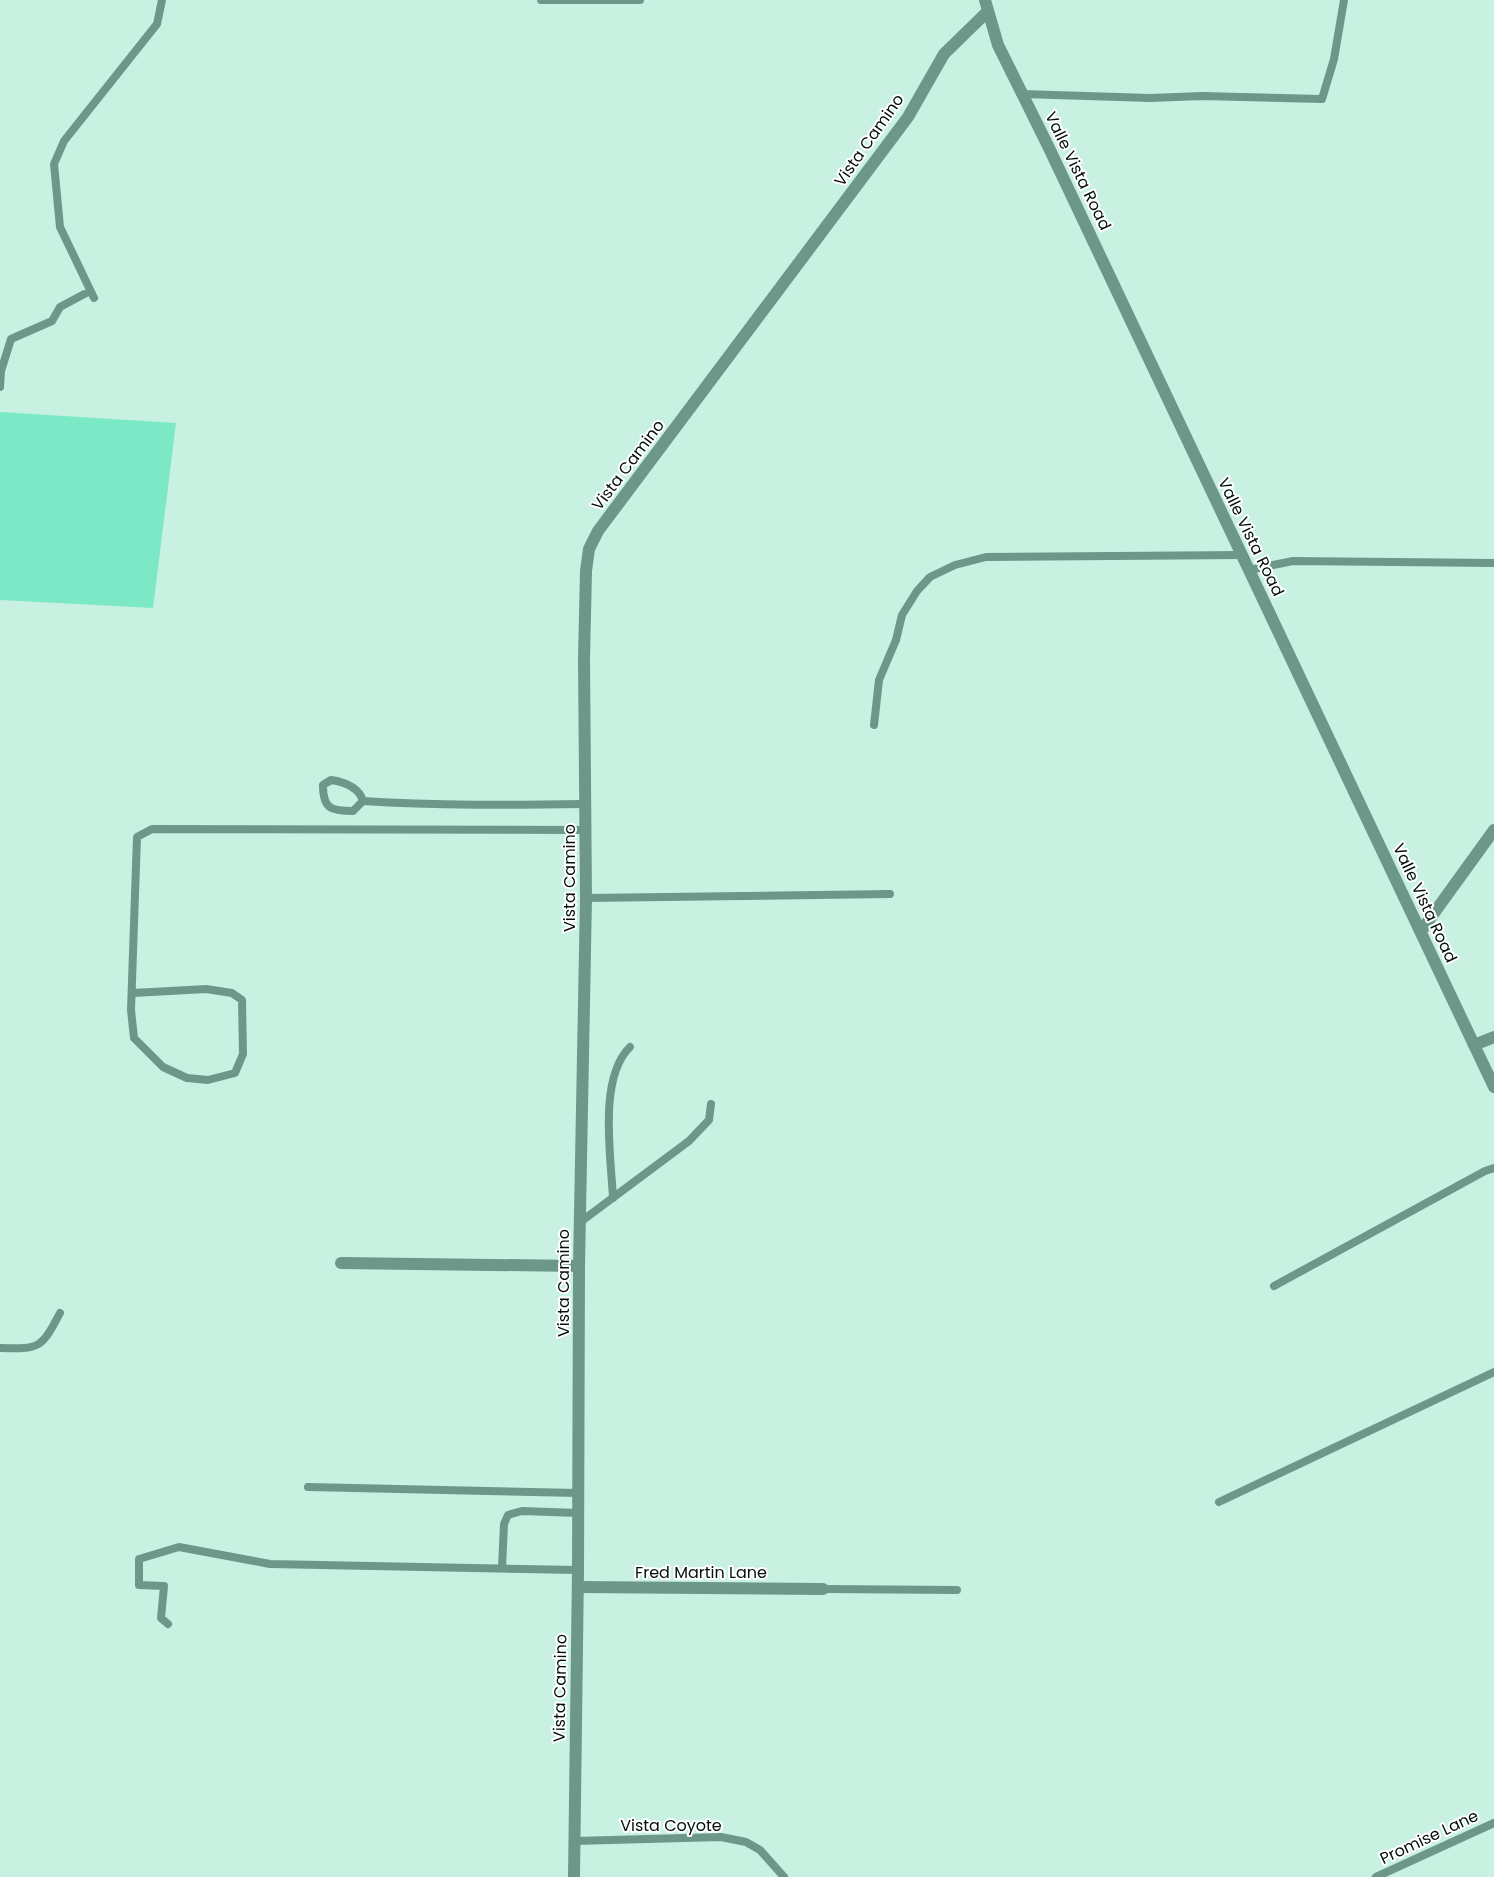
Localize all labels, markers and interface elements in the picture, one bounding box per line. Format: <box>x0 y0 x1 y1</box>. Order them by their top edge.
street label: Vista Camino <box>829 89 909 191</box>
street label: Valle Vista Road <box>1039 108 1117 234</box>
street label: Vista Camino <box>586 415 670 515</box>
street label: Valle Vista Road <box>1212 474 1290 600</box>
street label: Vista Camino <box>558 824 581 932</box>
street label: Valle Vista Road <box>1387 840 1463 966</box>
street label: Vista Camino <box>552 1229 575 1337</box>
street label: Fred Martin Lane <box>635 1561 767 1584</box>
street label: Vista Camino <box>548 1634 572 1742</box>
street label: Promise Lane <box>1376 1804 1482 1870</box>
street label: Vista Coyote <box>620 1814 722 1837</box>

